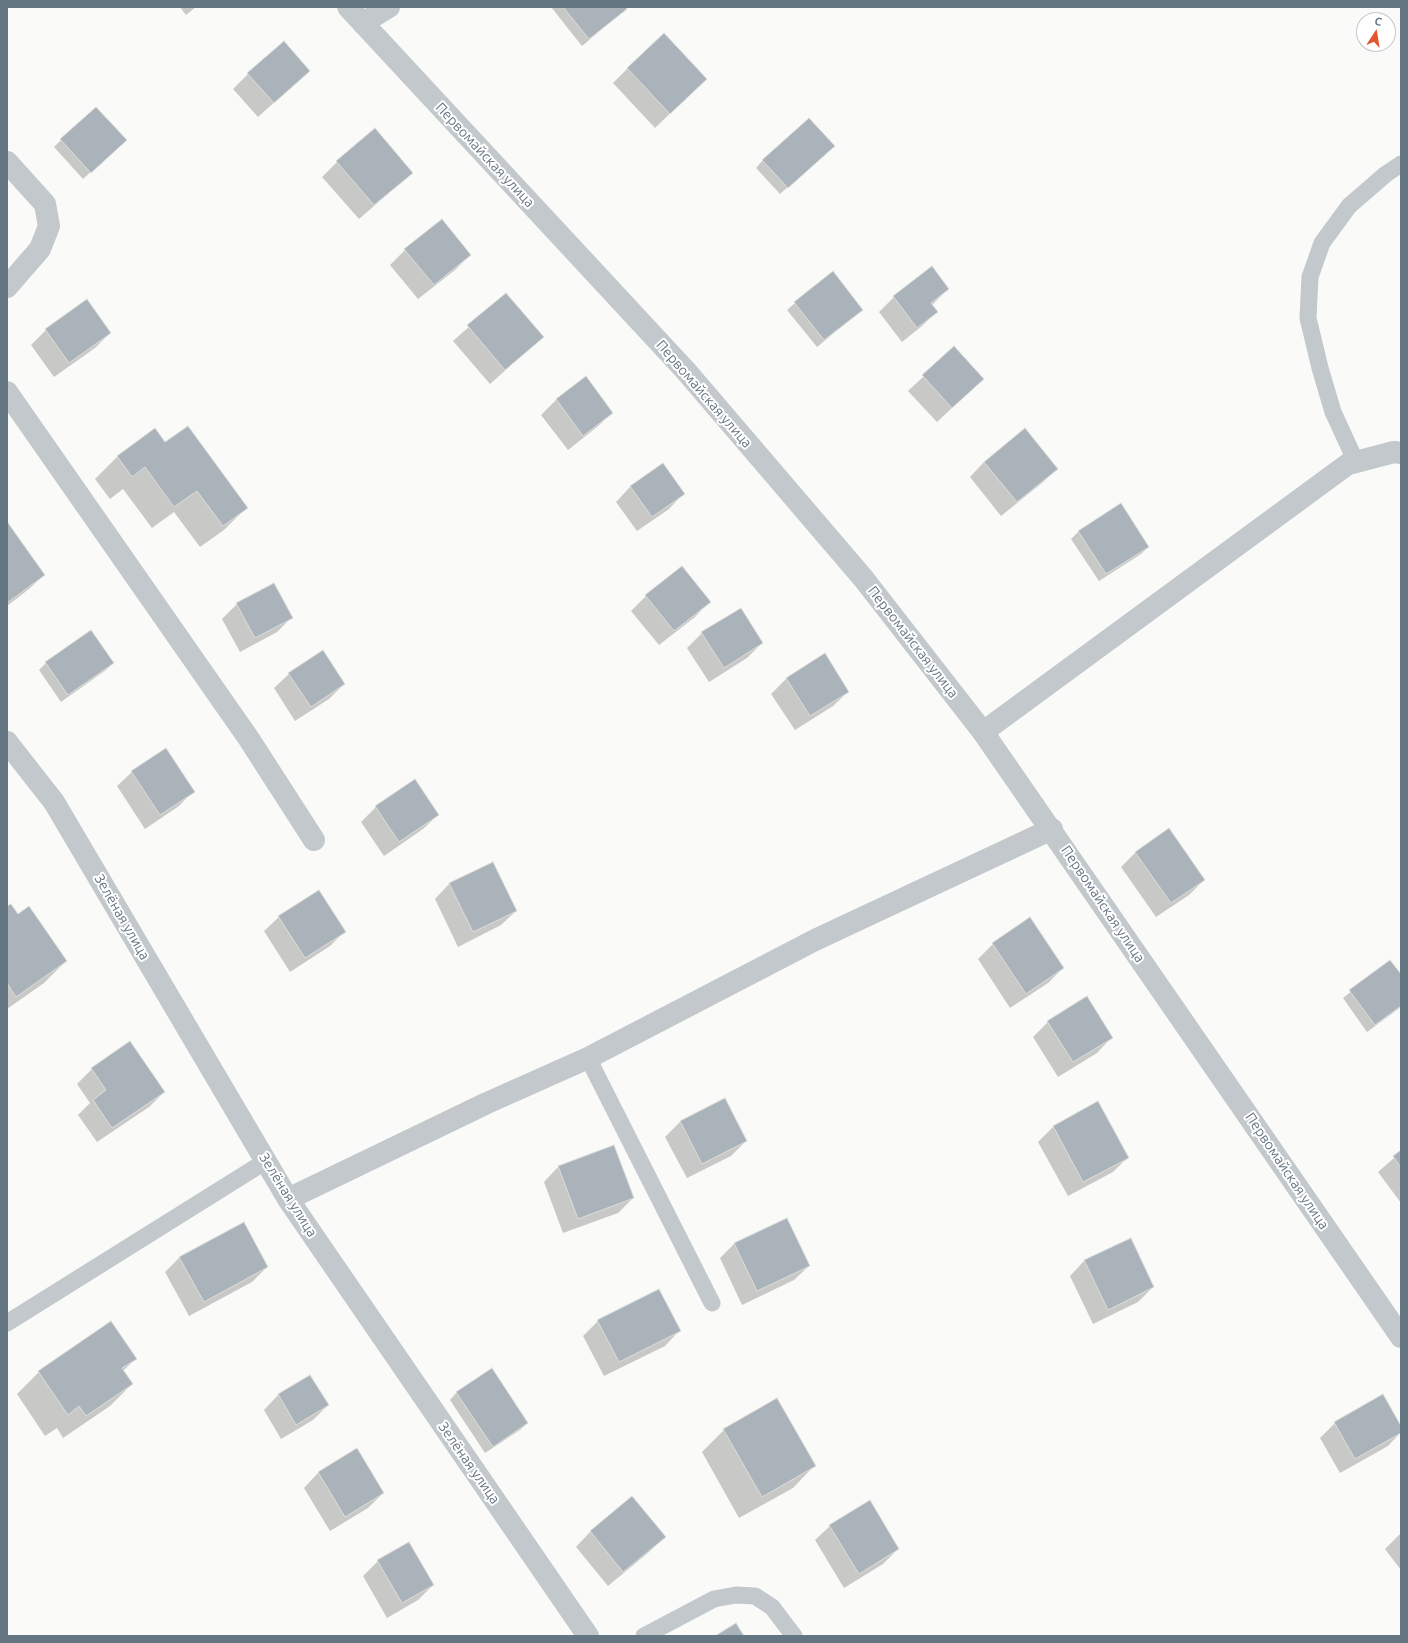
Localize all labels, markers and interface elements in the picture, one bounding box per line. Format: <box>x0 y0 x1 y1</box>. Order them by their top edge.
north arrow <box>1356 12 1396 52</box>
text: С <box>1374 15 1383 28</box>
street label: Первомайская улица <box>432 99 538 211</box>
street label: Первомайская улица <box>653 337 755 451</box>
street label: Первомайская улица <box>864 583 962 701</box>
street label: Первомайская улица <box>1058 842 1148 966</box>
street label: Зелёная улица <box>91 871 153 963</box>
street label: Первомайская улица <box>1242 1109 1332 1233</box>
street label: Зелёная улица <box>255 1150 321 1240</box>
street label: Зелёная улица <box>435 1419 503 1507</box>

